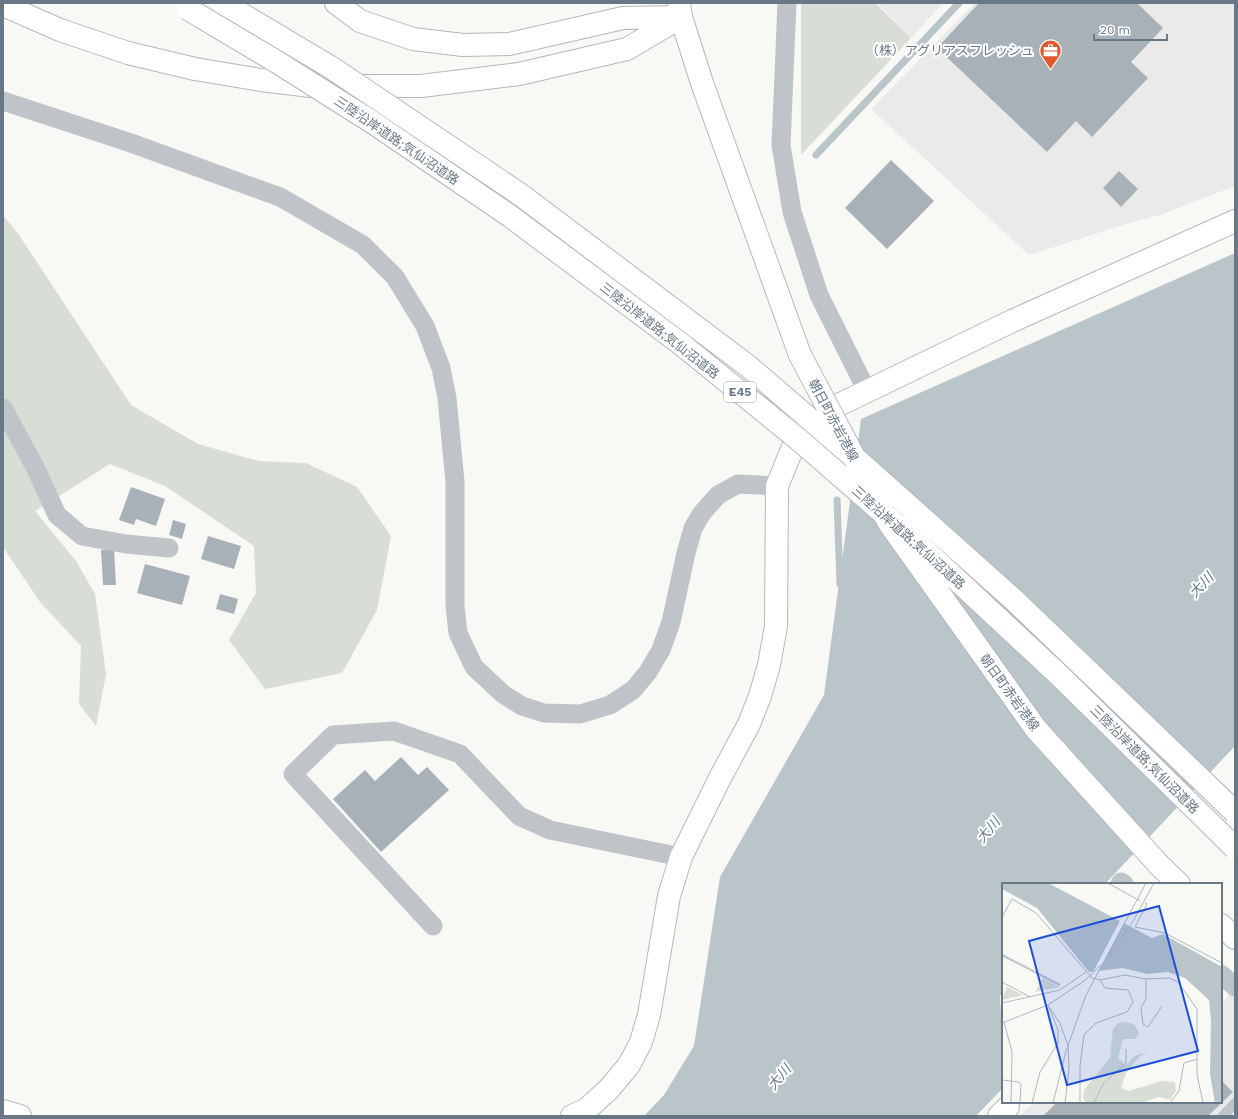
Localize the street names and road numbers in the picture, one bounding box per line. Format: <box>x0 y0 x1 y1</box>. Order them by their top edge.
street label: 三陸沿岸道路;気仙沼道路 <box>332 93 462 188</box>
street label: 三陸沿岸道路;気仙沼道路 <box>597 279 722 382</box>
street label: 朝日町赤岩港線 <box>806 377 862 464</box>
road number: E45 <box>724 382 756 402</box>
street label: 三陸沿岸道路;気仙沼道路 <box>849 483 968 592</box>
street label: 朝日町赤岩港線 <box>977 651 1042 734</box>
street label: 三陸沿岸道路;気仙沼道路 <box>1087 702 1202 817</box>

